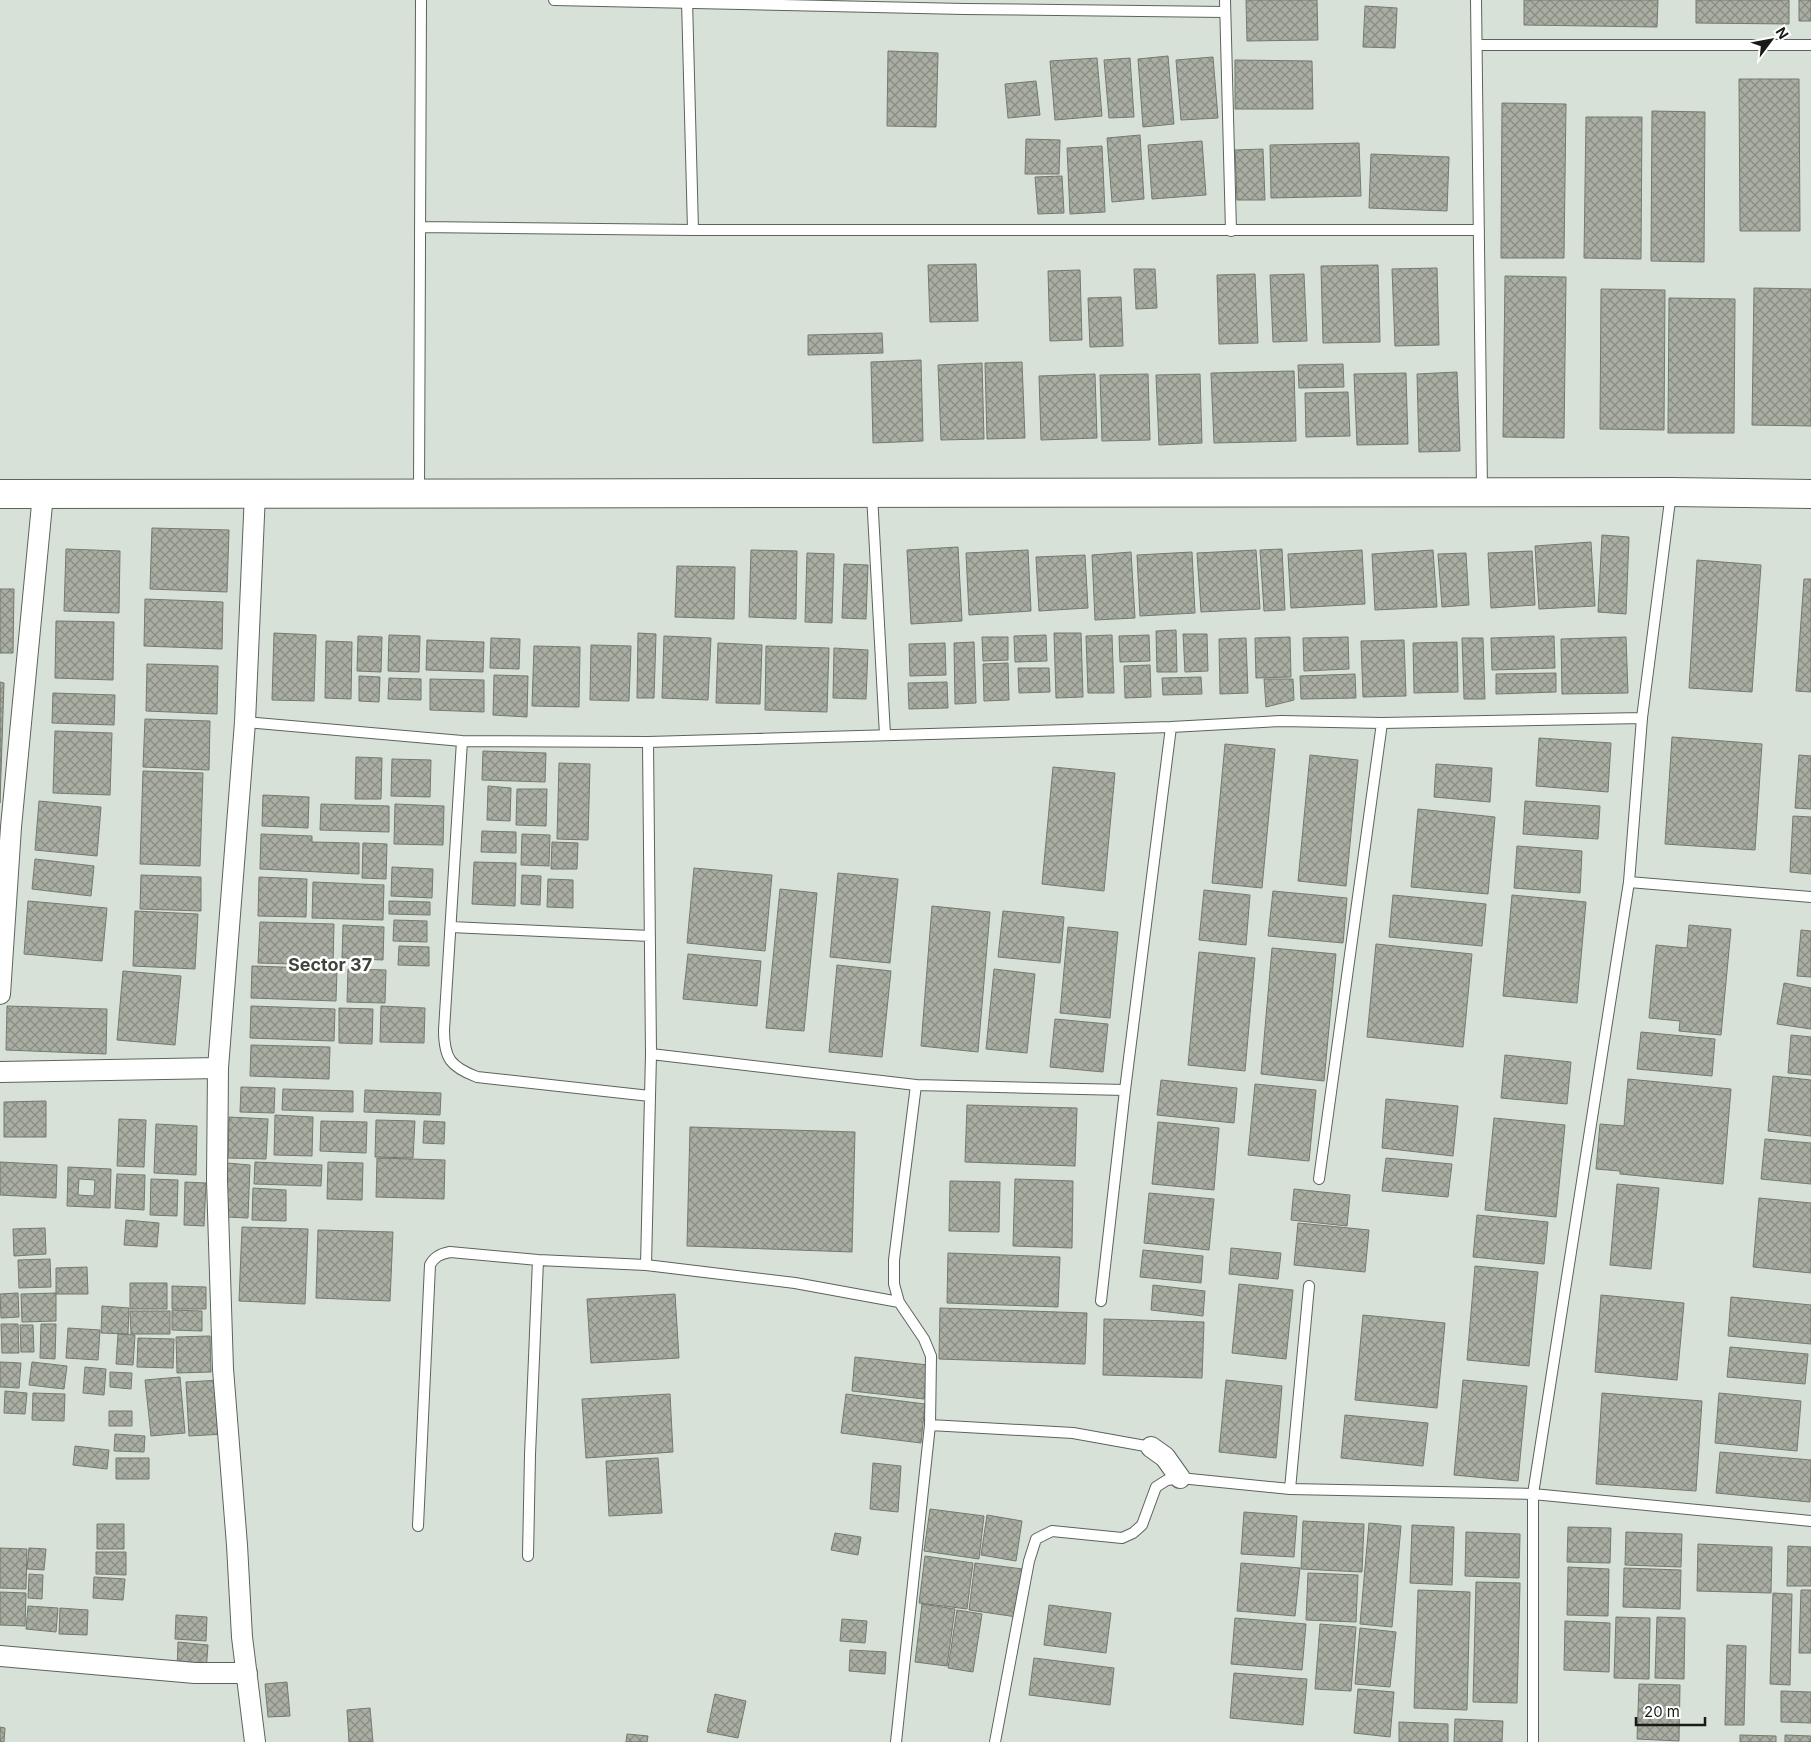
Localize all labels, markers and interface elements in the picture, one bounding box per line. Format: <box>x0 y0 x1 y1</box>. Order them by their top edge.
north arrow <box>1746 15 1796 65</box>
text: N <box>1772 24 1792 42</box>
district label: Sector 37 <box>288 954 372 975</box>
scale bar <box>1636 1694 1705 1726</box>
text: 20 m <box>1644 1702 1680 1721</box>

